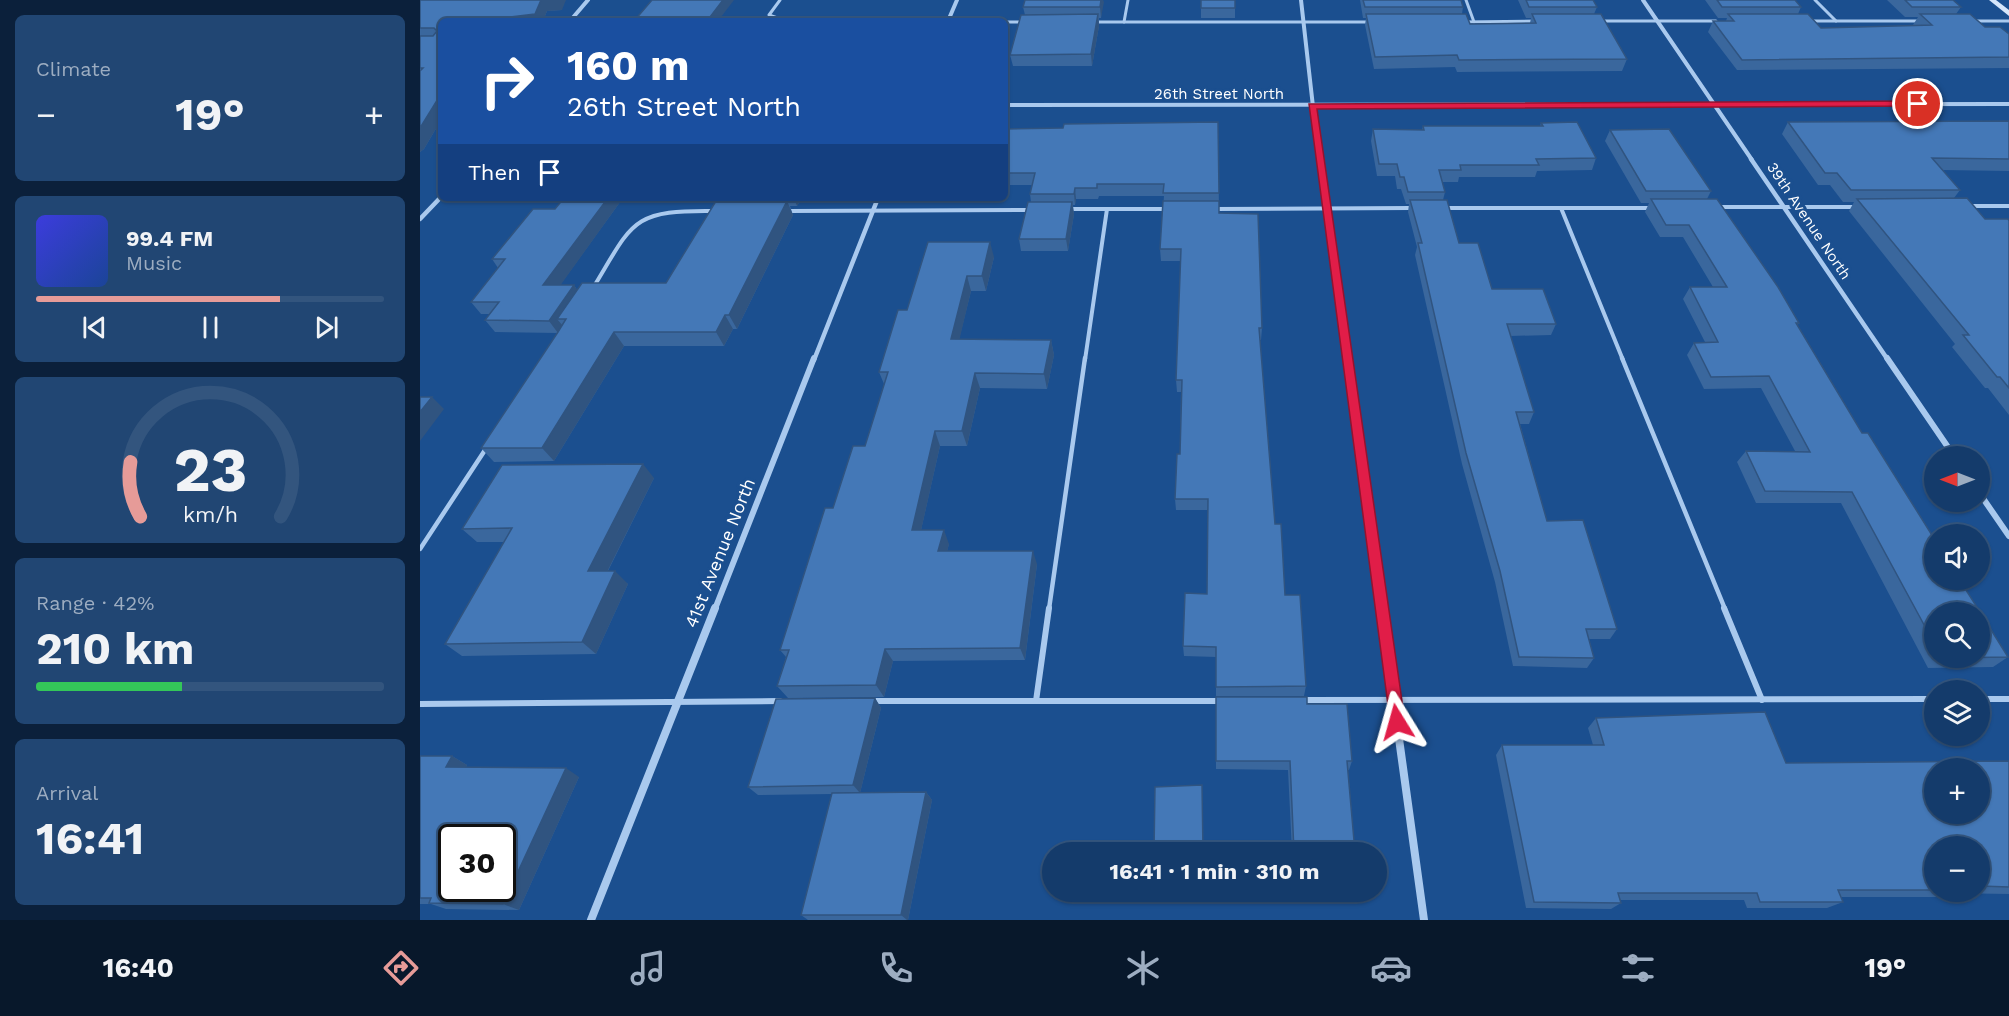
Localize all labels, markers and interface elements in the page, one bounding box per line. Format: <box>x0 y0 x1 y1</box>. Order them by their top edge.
text: 160 m <box>567 41 690 90</box>
icon: right <box>468 42 546 120</box>
text: Climate <box>36 57 111 81</box>
pin <box>1892 78 1943 129</box>
street label: 26th Street North <box>1154 85 1284 103</box>
icon: arrive <box>1901 87 1934 120</box>
text: 19° <box>175 88 245 141</box>
text: 26th Street North <box>567 91 801 123</box>
text: − <box>36 95 56 134</box>
text: + <box>364 95 384 134</box>
icon: arrive <box>533 156 566 189</box>
street label: 39th Avenue North <box>1763 159 1855 283</box>
text: Then <box>468 160 521 185</box>
text: 99.4 FM <box>126 226 213 251</box>
text: Music <box>126 251 182 275</box>
icon: previous <box>78 311 111 344</box>
icon: pause <box>194 311 227 344</box>
icon: next <box>310 311 343 344</box>
text: 23 <box>173 433 247 506</box>
north arrow <box>1924 446 1990 512</box>
map controls <box>1924 446 1990 902</box>
street label: 41st Avenue North <box>680 475 759 631</box>
text: km/h <box>182 502 238 527</box>
button: sound <box>1924 524 1990 590</box>
text: Range · 42% <box>36 591 154 615</box>
button: search <box>1924 602 1990 668</box>
text: 210 km <box>36 622 194 675</box>
button: layers <box>1924 680 1990 746</box>
position arrow <box>1365 690 1429 754</box>
button: + <box>1924 758 1990 824</box>
text: Arrival <box>36 781 98 805</box>
text: 16:41 <box>36 812 144 865</box>
speed limit sign: 30 <box>438 824 516 902</box>
button: − <box>1924 836 1990 902</box>
text: 16:41 · 1 min · 310 m <box>1109 859 1320 884</box>
icon: directions <box>380 947 422 989</box>
icon: music <box>627 947 669 989</box>
icon: phone <box>875 947 917 989</box>
icon: climate <box>1122 947 1164 989</box>
icon: car <box>1370 947 1412 989</box>
icon: filters <box>1617 947 1659 989</box>
text: 16:40 <box>103 952 174 984</box>
text: 19° <box>1865 952 1906 984</box>

